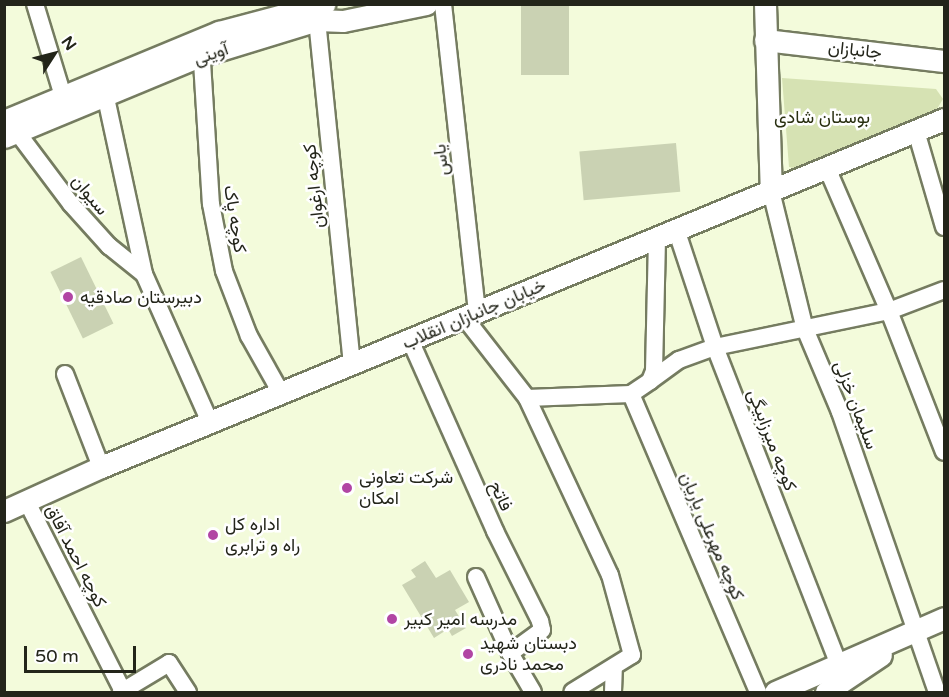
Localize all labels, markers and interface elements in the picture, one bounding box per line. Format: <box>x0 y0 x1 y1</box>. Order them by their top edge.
north arrow <box>24 24 84 84</box>
text: N <box>57 32 80 54</box>
street label: جانبازان <box>827 36 883 64</box>
street label: آوینی <box>191 38 231 70</box>
park label: بوستان شادی <box>774 106 870 128</box>
street label: کوچه ارغوان <box>299 143 329 229</box>
street label: یاس <box>429 143 453 177</box>
street label: سیوان <box>67 170 113 220</box>
street label: کوچه پاک <box>219 184 251 254</box>
street label: خیابان جانبازان انقلاب <box>399 274 549 354</box>
place label: دبیرستان صادقیه <box>80 286 202 308</box>
marker: دبیرستان صادقیه <box>61 290 75 304</box>
street label: سلیمان خزلی <box>829 358 883 452</box>
street label: کوچه میرزابیگی <box>743 386 801 494</box>
place label: شرکت تعاونی امکان <box>359 467 453 510</box>
street label: کوچه مهرعلی یاریان <box>675 469 749 603</box>
street label: فاتح <box>485 478 517 514</box>
marker: شرکت تعاونی امکان <box>340 481 354 495</box>
street label: کوچه احمد آفاق <box>41 501 111 611</box>
place label: اداره کل راه و ترابری <box>225 514 300 556</box>
marker: اداره کل راه و ترابری <box>206 528 220 542</box>
place label: مدرسه امیر کبیر <box>404 608 517 630</box>
marker: مدرسه امیر کبیر <box>385 612 399 626</box>
place label: دبستان شهید محمد نادری <box>480 633 577 676</box>
scale bar <box>27 634 140 672</box>
text: 50 m <box>35 645 79 667</box>
marker: دبستان شهید محمد نادری <box>461 647 475 661</box>

